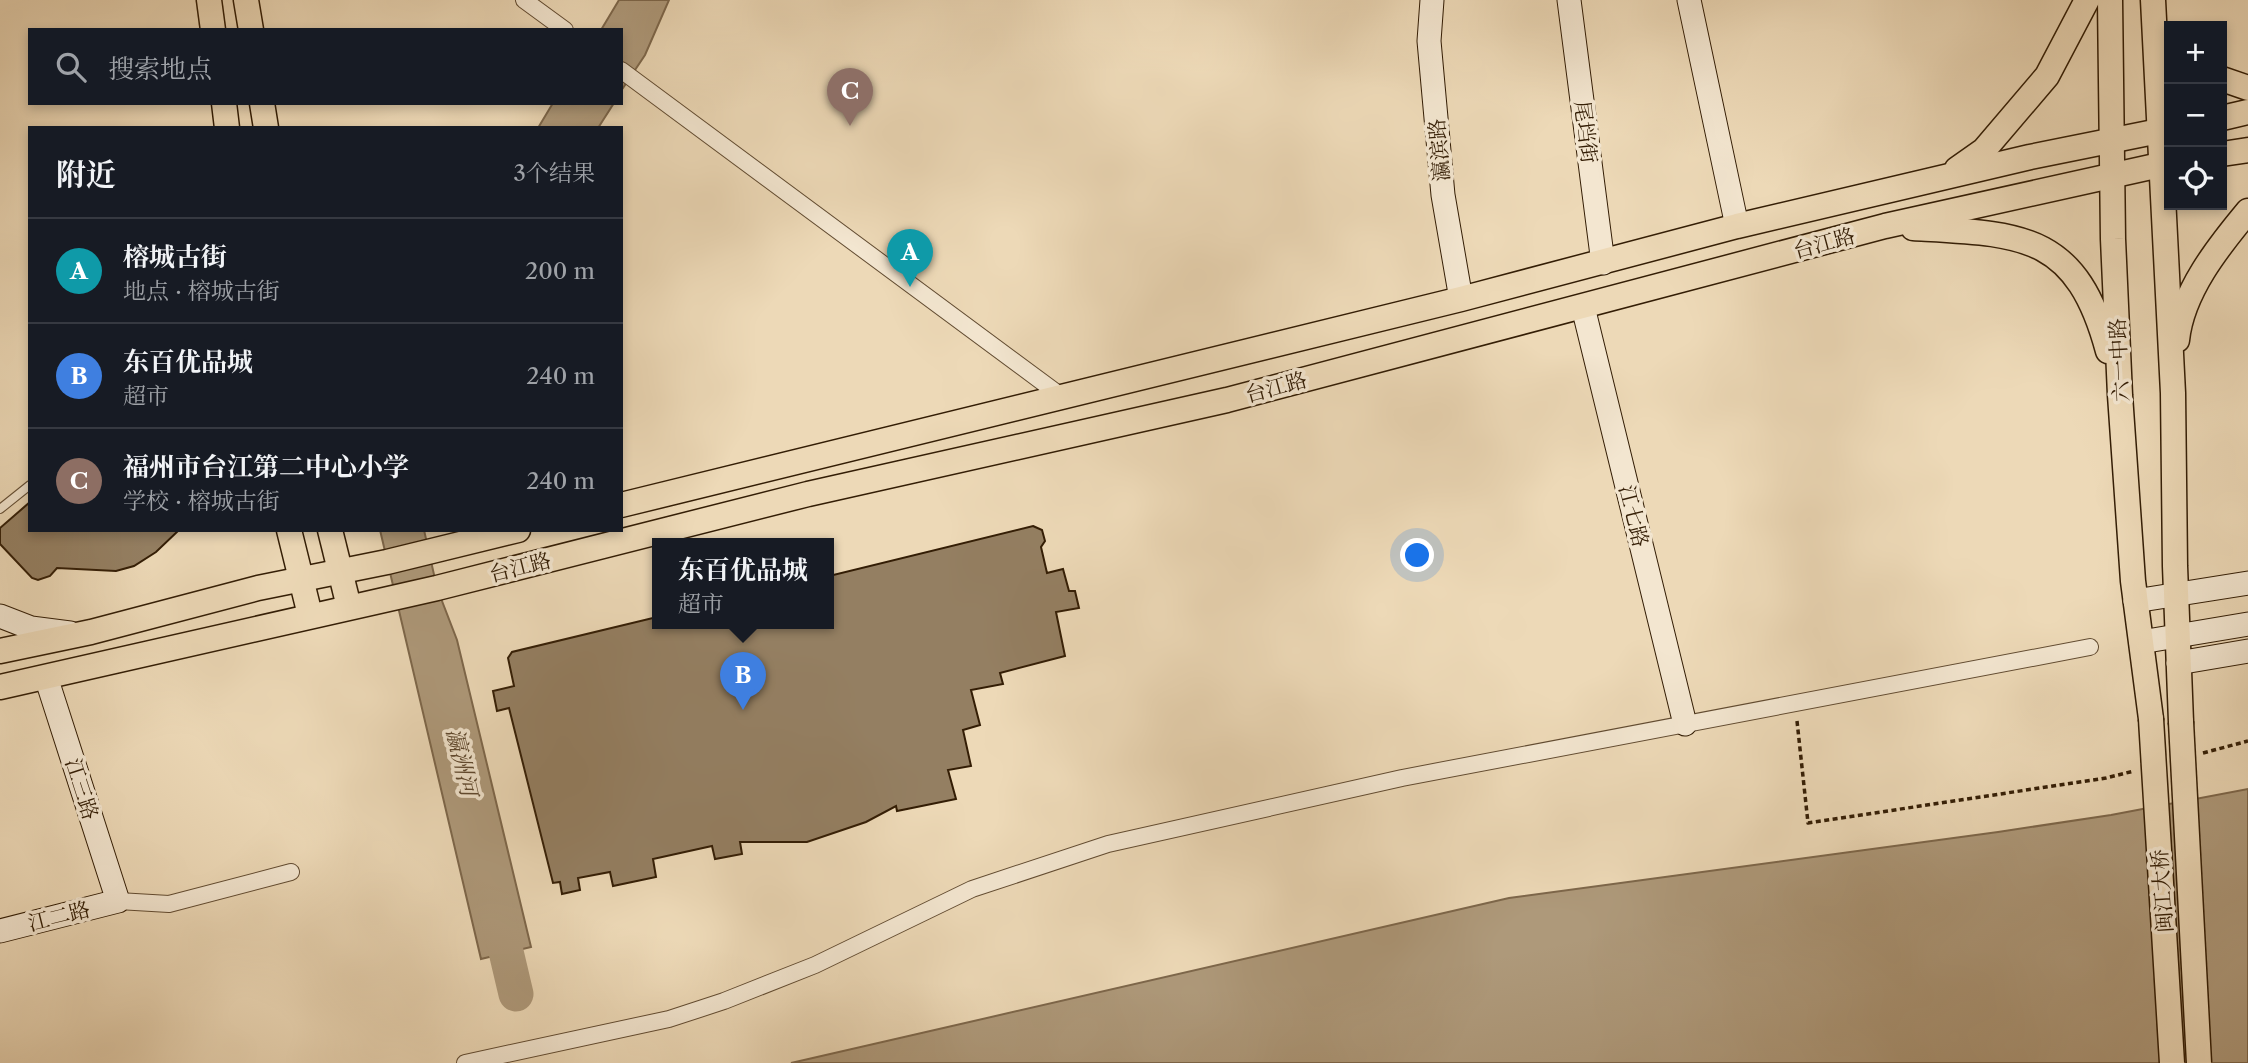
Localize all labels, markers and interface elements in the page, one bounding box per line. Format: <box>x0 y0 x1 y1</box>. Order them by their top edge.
map controls <box>2164 21 2227 210</box>
button: + <box>2164 21 2227 84</box>
search box <box>28 28 623 105</box>
icon: search <box>52 48 90 86</box>
text: 搜索地点 <box>108 53 212 85</box>
pin: C <box>827 68 873 126</box>
button: − <box>2164 84 2227 147</box>
street label: 尾垱街 <box>1570 99 1602 165</box>
street label: 瀛滨路 <box>1424 118 1454 182</box>
button: locate <box>2164 147 2227 210</box>
text: 附近 <box>56 156 116 193</box>
text: 3个结果 <box>513 159 595 187</box>
street label: 台江路 <box>1790 223 1858 263</box>
pin: A <box>887 229 933 287</box>
text: 榕城古街 <box>123 241 227 273</box>
text: A <box>70 257 88 285</box>
text: 200 m <box>525 257 595 285</box>
text: 地点 · 榕城古街 <box>123 277 280 305</box>
street label: 六一中路 <box>2104 317 2134 403</box>
text: 东百优品城 <box>123 346 253 378</box>
text: B <box>70 362 88 390</box>
text: 240 m <box>526 362 595 390</box>
street label: 台江路 <box>1242 367 1310 407</box>
text: 超市 <box>123 382 169 410</box>
text: 福州市台江第二中心小学 <box>123 451 409 483</box>
text: C <box>70 467 88 495</box>
text: 240 m <box>526 467 595 495</box>
street label: 江七路 <box>1614 482 1654 550</box>
text: 学校 · 榕城古街 <box>123 487 280 515</box>
popup <box>652 538 834 629</box>
your location <box>1400 538 1434 572</box>
street label: 台江路 <box>486 547 554 587</box>
text: 东百优品城 <box>678 554 808 586</box>
text: 超市 <box>678 590 724 618</box>
pin: B <box>720 652 766 710</box>
water label: 瀛洲河 <box>441 725 484 803</box>
street label: 江三路 <box>60 755 104 823</box>
street label: 闽江大桥 <box>2147 848 2177 934</box>
street label: 江二路 <box>25 896 93 936</box>

